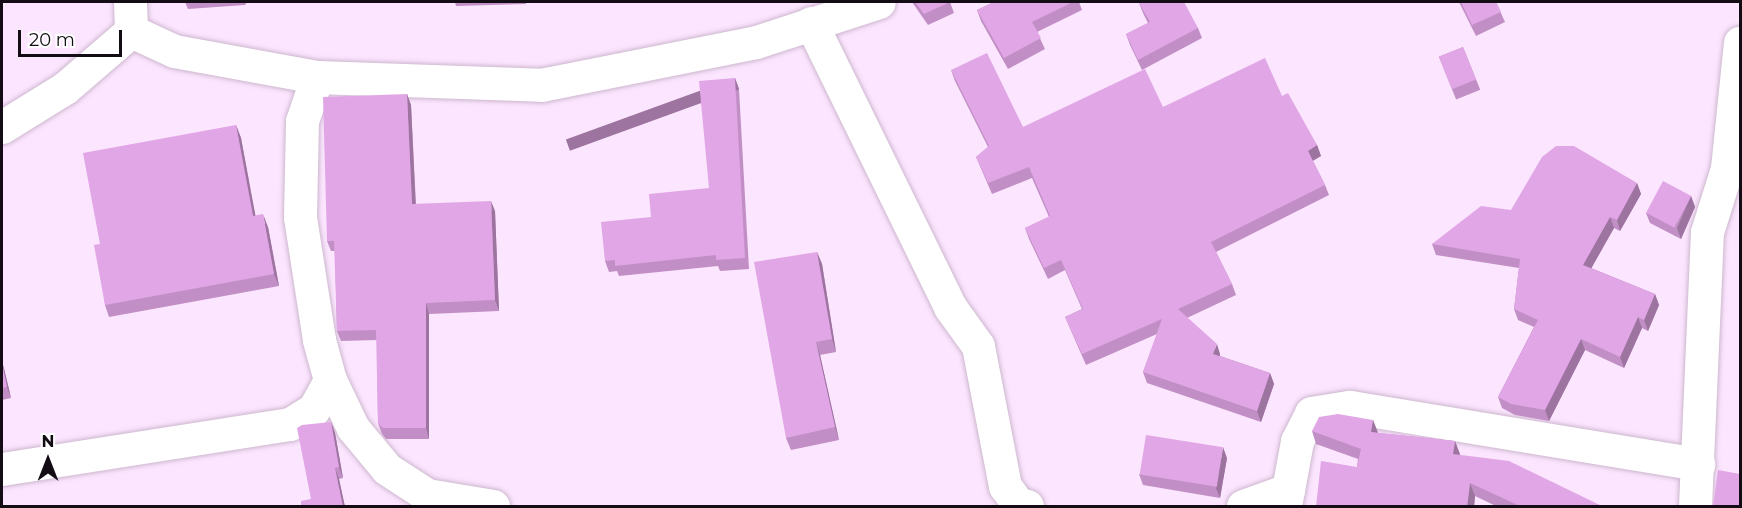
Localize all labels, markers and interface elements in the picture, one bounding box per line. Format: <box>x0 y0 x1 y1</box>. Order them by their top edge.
scale bar <box>21 18 124 56</box>
text: 20 m <box>29 29 75 51</box>
north arrow <box>18 430 78 490</box>
text: N <box>42 432 54 451</box>

